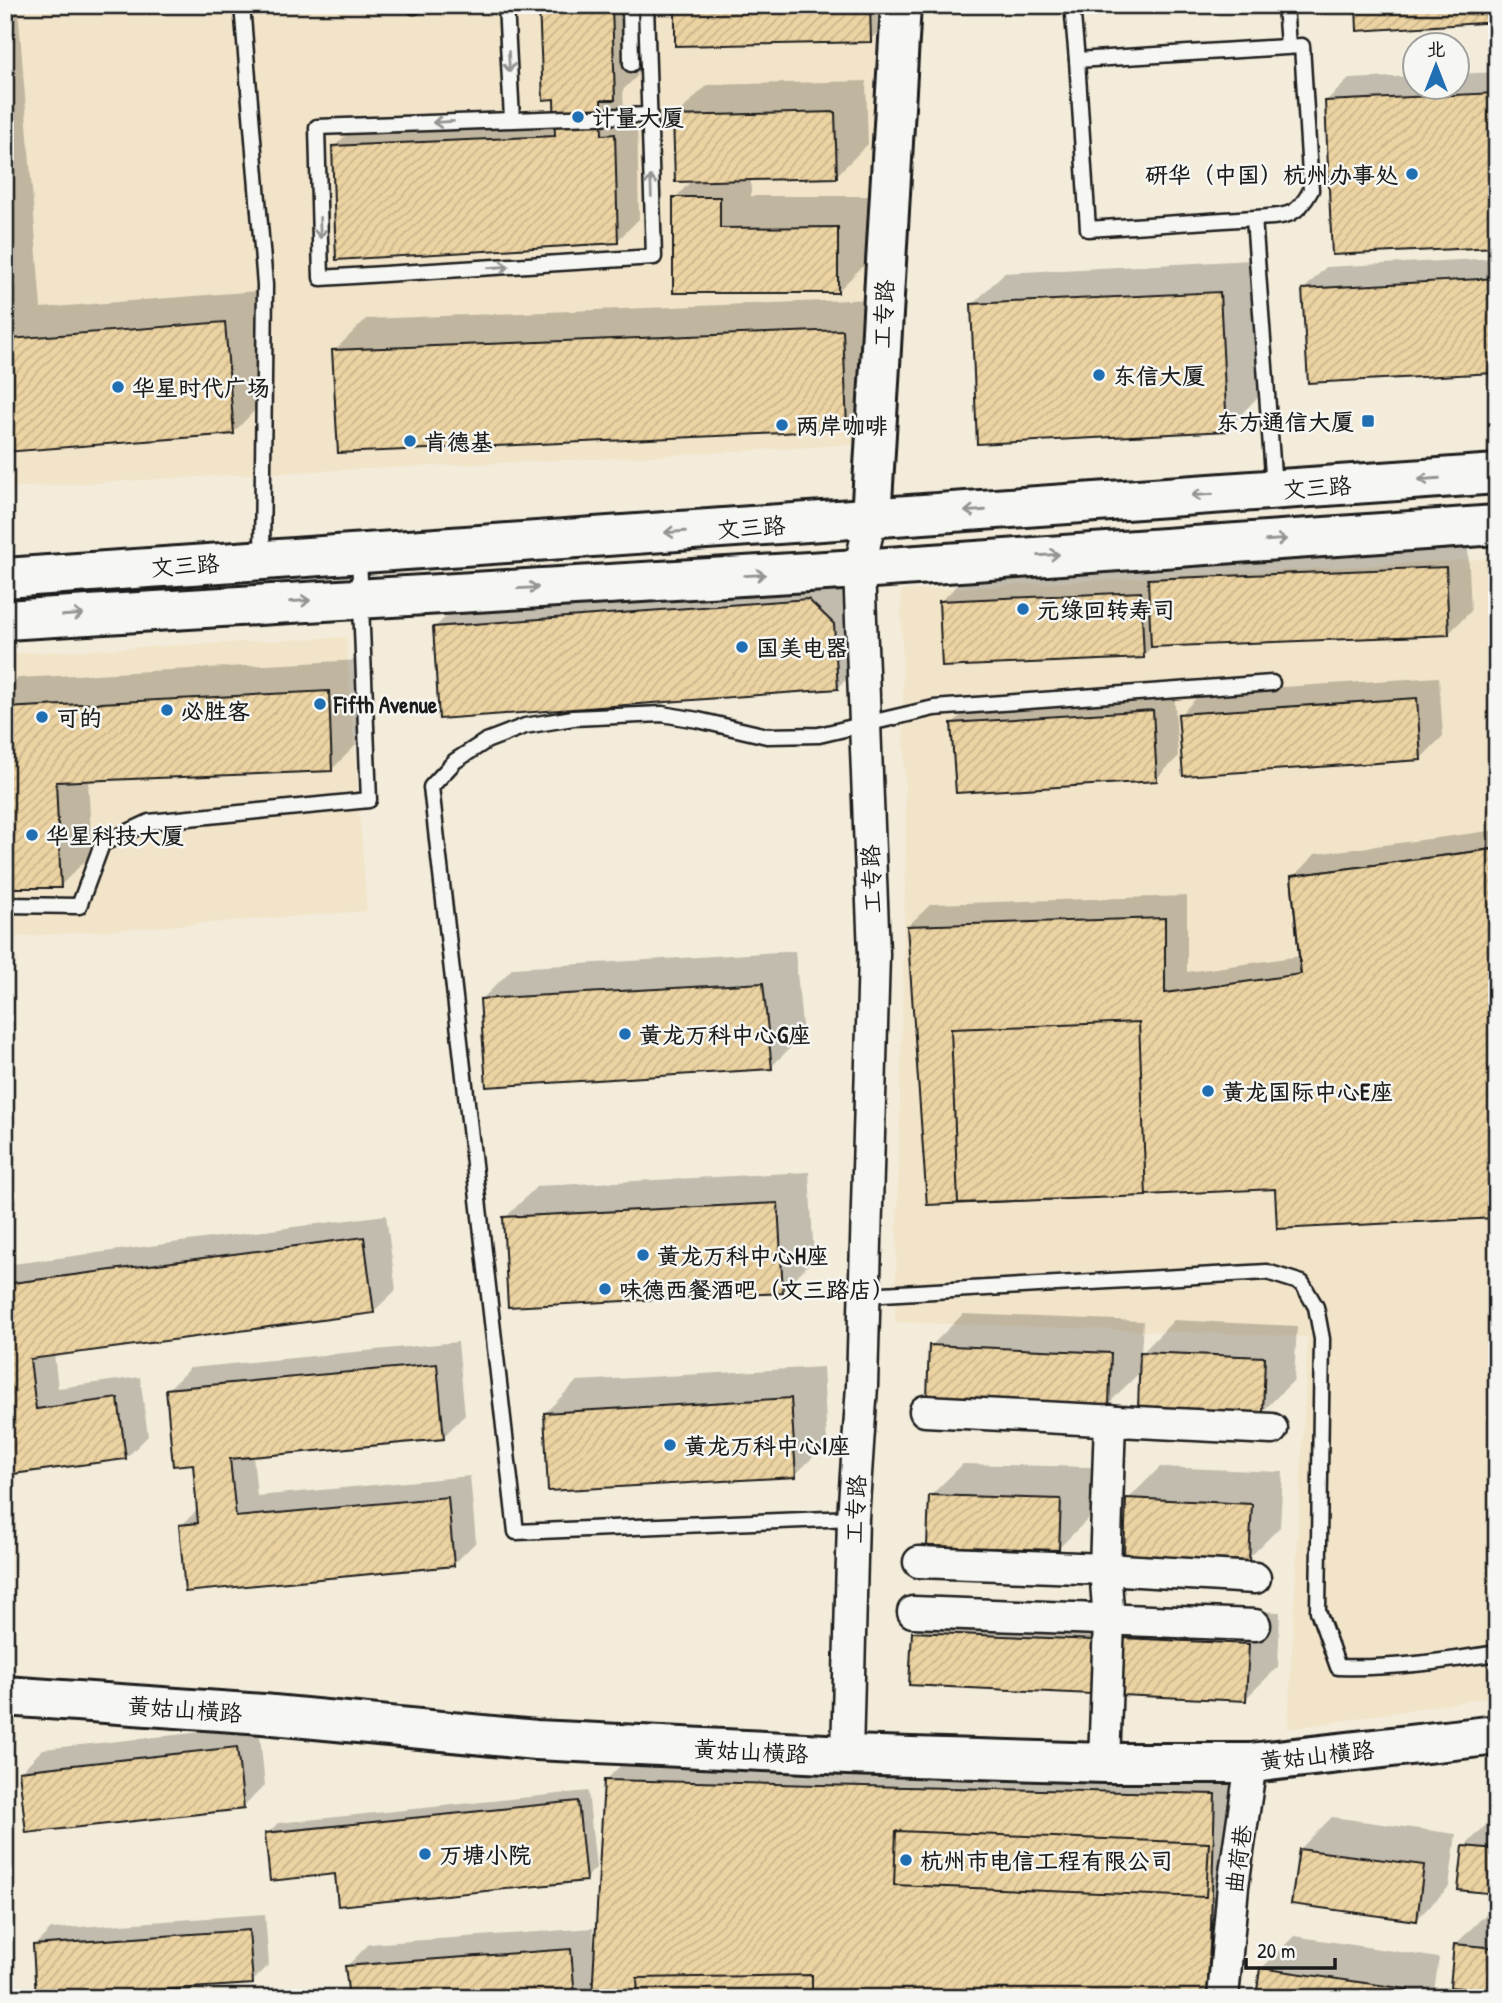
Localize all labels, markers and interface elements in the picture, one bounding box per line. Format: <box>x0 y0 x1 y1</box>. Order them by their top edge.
north arrow <box>1400 32 1470 102</box>
text: 北 <box>1426 36 1446 62</box>
one-way arrow <box>502 50 515 73</box>
place label: 计量大厦 <box>592 102 684 133</box>
marker: 计量大厦 <box>570 109 586 125</box>
one-way arrow <box>432 115 455 128</box>
place label: 研华（中国）杭州办事处 <box>1145 159 1398 190</box>
marker: 研华（中国）杭州办事处 <box>1404 166 1420 182</box>
one-way arrow <box>645 174 658 197</box>
one-way arrow <box>313 216 327 239</box>
one-way arrow <box>487 260 509 273</box>
street label: 工专路 <box>866 279 900 349</box>
place label: 东信大厦 <box>1113 360 1205 391</box>
marker: 东信大厦 <box>1091 367 1107 383</box>
place label: 华星时代广场 <box>132 372 270 403</box>
marker: 华星时代广场 <box>110 379 126 395</box>
place label: 东方通信大厦 <box>1216 406 1354 437</box>
place label: 两岸咖啡 <box>796 410 888 441</box>
marker: 东方通信大厦 <box>1360 413 1376 429</box>
marker: 两岸咖啡 <box>774 417 790 433</box>
place label: 肯德基 <box>424 426 493 457</box>
marker: 肯德基 <box>402 433 418 449</box>
street label: 文三路 <box>1282 469 1352 505</box>
one-way arrow <box>1418 473 1440 486</box>
one-way arrow <box>1191 489 1214 502</box>
one-way arrow <box>964 505 987 518</box>
street label: 文三路 <box>716 509 786 545</box>
one-way arrow <box>664 526 686 539</box>
one-way arrow <box>1264 533 1287 546</box>
street label: 文三路 <box>150 547 220 583</box>
one-way arrow <box>1037 548 1060 561</box>
one-way arrow <box>743 568 765 581</box>
one-way arrow <box>516 581 538 594</box>
one-way arrow <box>289 594 311 607</box>
place label: 元绿回转寿司 <box>1037 594 1175 625</box>
marker: 元绿回转寿司 <box>1015 601 1031 617</box>
one-way arrow <box>62 609 85 622</box>
place label: 国美电器 <box>756 632 848 663</box>
marker: 国美电器 <box>734 639 750 655</box>
place label: Fifth Avenue <box>333 689 438 720</box>
place label: 必胜客 <box>181 695 250 726</box>
marker: Fifth Avenue <box>312 696 328 712</box>
place label: 可的 <box>56 702 102 733</box>
marker: 必胜客 <box>159 702 175 718</box>
marker: 可的 <box>34 709 50 725</box>
place label: 华星科技大厦 <box>46 820 184 851</box>
marker: 华星科技大厦 <box>24 827 40 843</box>
street label: 工专路 <box>854 844 888 914</box>
place label: 黄龙万科中心G座 <box>639 1019 811 1050</box>
marker: 黄龙万科中心G座 <box>617 1026 633 1042</box>
place label: 黄龙国际中心E座 <box>1222 1076 1393 1107</box>
marker: 黄龙国际中心E座 <box>1200 1083 1216 1099</box>
place label: 黄龙万科中心H座 <box>657 1240 829 1271</box>
marker: 黄龙万科中心H座 <box>635 1247 651 1263</box>
place label: 味德西餐酒吧（文三路店） <box>619 1274 895 1305</box>
marker: 味德西餐酒吧（文三路店） <box>597 1281 613 1297</box>
place label: 黄龙万科中心I座 <box>684 1430 850 1461</box>
marker: 黄龙万科中心I座 <box>662 1437 678 1453</box>
street label: 工专路 <box>838 1474 872 1544</box>
street label: 黄姑山横路 <box>127 1690 243 1728</box>
street label: 黄姑山横路 <box>693 1733 809 1769</box>
street label: 黄姑山横路 <box>1258 1734 1376 1776</box>
street label: 曲荷巷 <box>1218 1822 1258 1895</box>
place label: 万塘小院 <box>439 1839 531 1870</box>
place label: 杭州市电信工程有限公司 <box>920 1845 1173 1876</box>
marker: 万塘小院 <box>417 1846 433 1862</box>
marker: 杭州市电信工程有限公司 <box>898 1852 914 1868</box>
scale bar <box>1246 1926 1336 1970</box>
text: 20 m <box>1257 1936 1295 1965</box>

